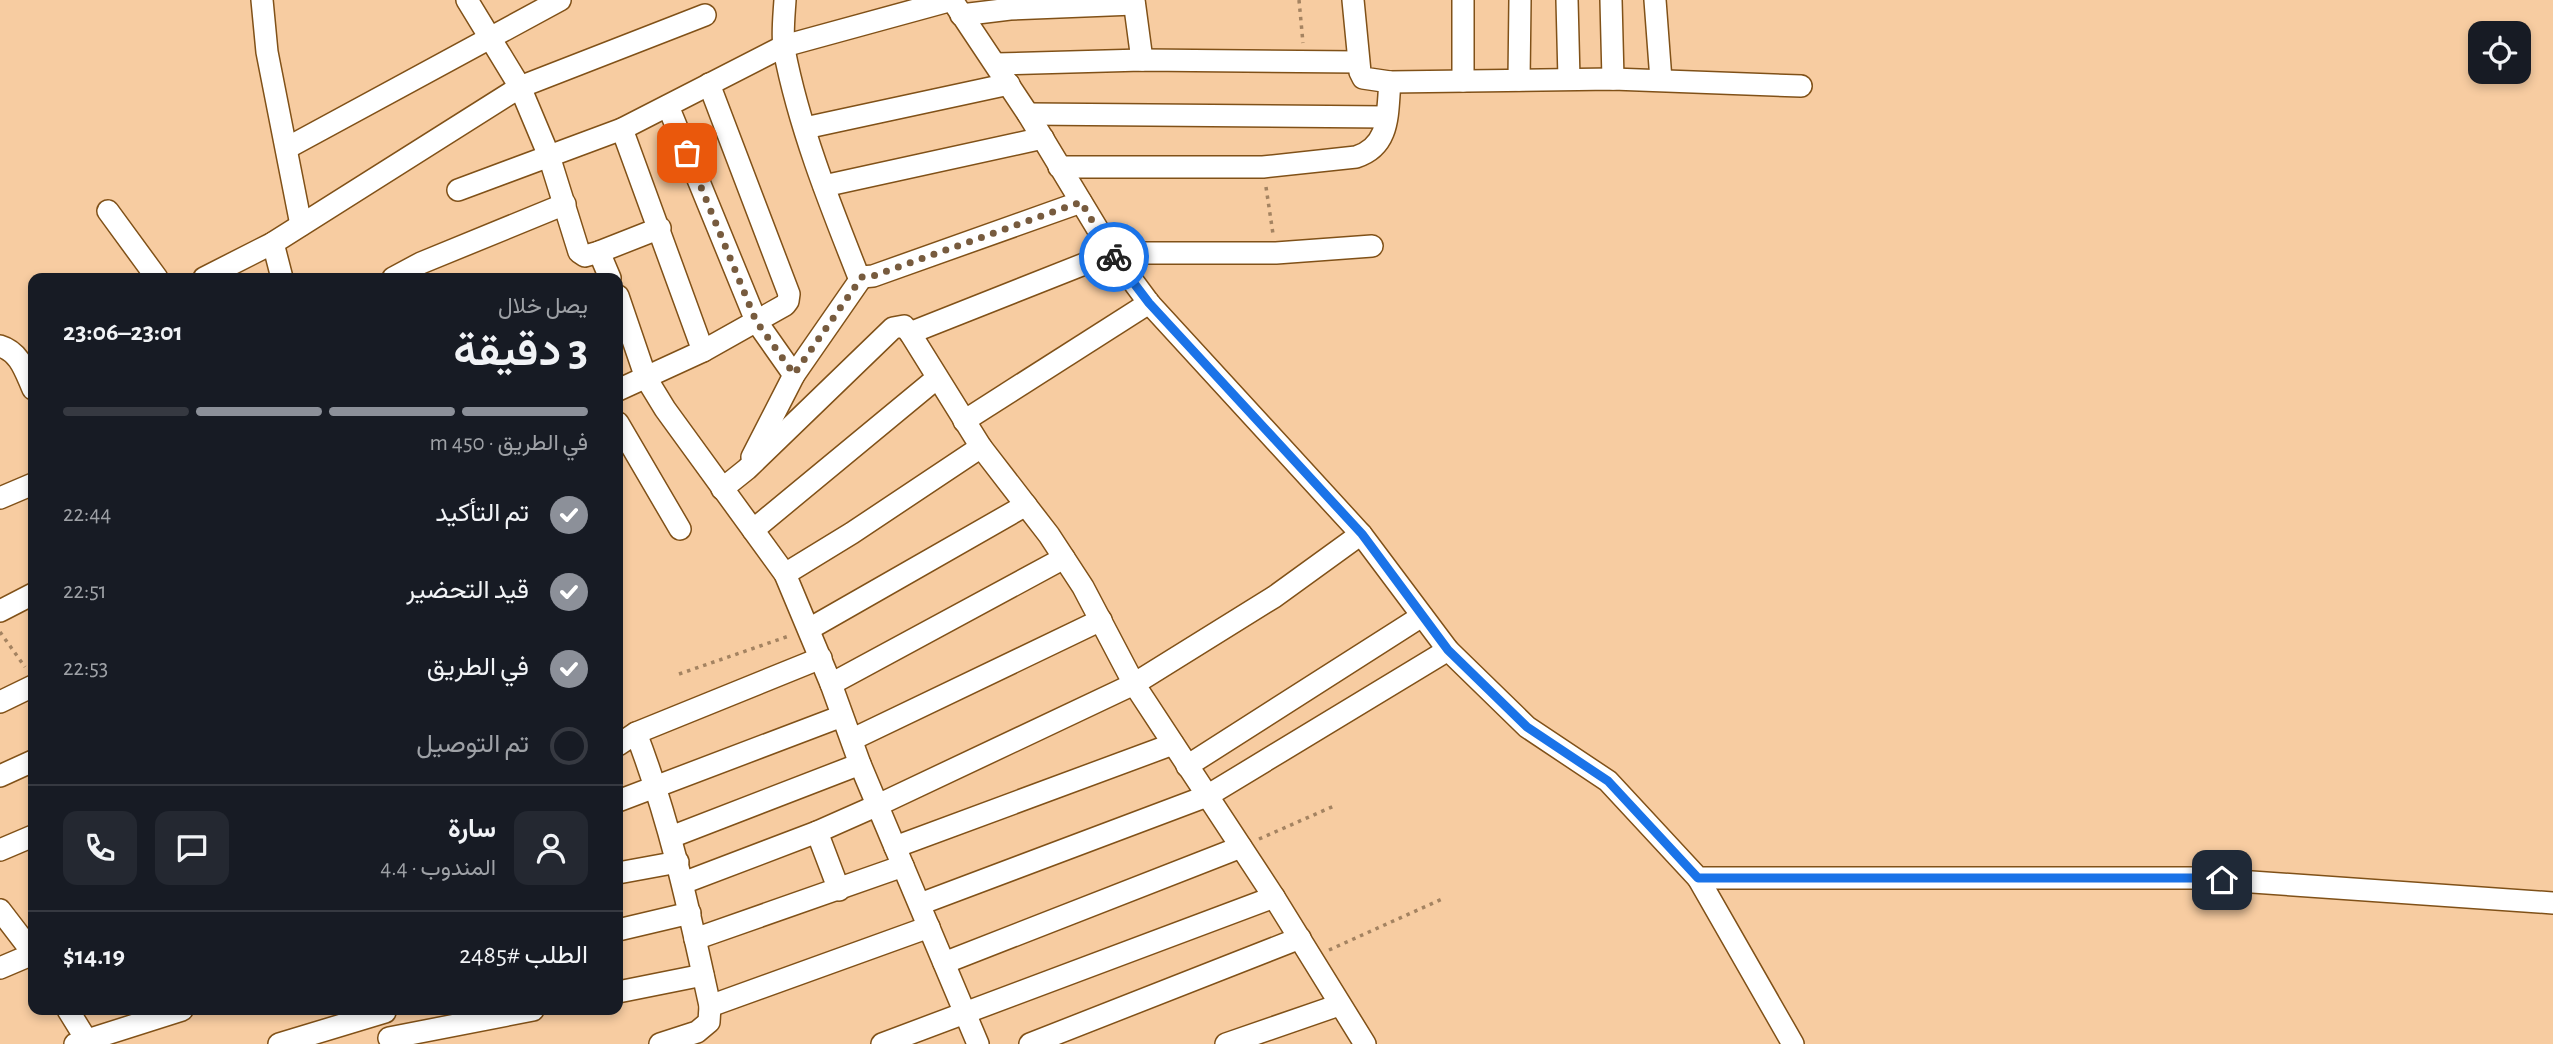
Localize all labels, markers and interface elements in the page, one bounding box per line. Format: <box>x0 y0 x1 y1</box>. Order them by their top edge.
map controls <box>2468 21 2531 84</box>
button: locate <box>2468 21 2531 84</box>
pin <box>657 123 717 183</box>
icon: bag <box>668 134 706 172</box>
courier <box>1079 222 1149 292</box>
icon: bike <box>1095 238 1133 276</box>
text: يصل خلال <box>498 295 588 318</box>
text: 23:01–23:06 <box>63 319 183 345</box>
text: 3 دقيقة <box>453 328 588 374</box>
text: في الطريق · 450 m <box>430 432 588 455</box>
icon: check <box>550 496 588 534</box>
text: تم التأكيد <box>435 500 529 526</box>
text: 22:44 <box>63 503 111 526</box>
icon: check <box>550 573 588 611</box>
text: قيد التحضير <box>406 577 529 603</box>
text: 22:51 <box>63 580 107 603</box>
icon: check <box>550 650 588 688</box>
text: في الطريق <box>427 654 529 680</box>
text: 22:53 <box>63 657 108 680</box>
text: تم التوصيل <box>416 731 529 757</box>
button: phone <box>63 811 137 885</box>
button: chat <box>155 811 229 885</box>
button: person <box>514 811 588 885</box>
text: سارة <box>448 816 496 842</box>
pin <box>2192 850 2252 910</box>
text: المندوب · 4.4 <box>380 857 496 880</box>
icon: home <box>2203 861 2241 899</box>
text: الطلب #2485 <box>459 942 588 968</box>
text: $14.19 <box>63 943 125 969</box>

